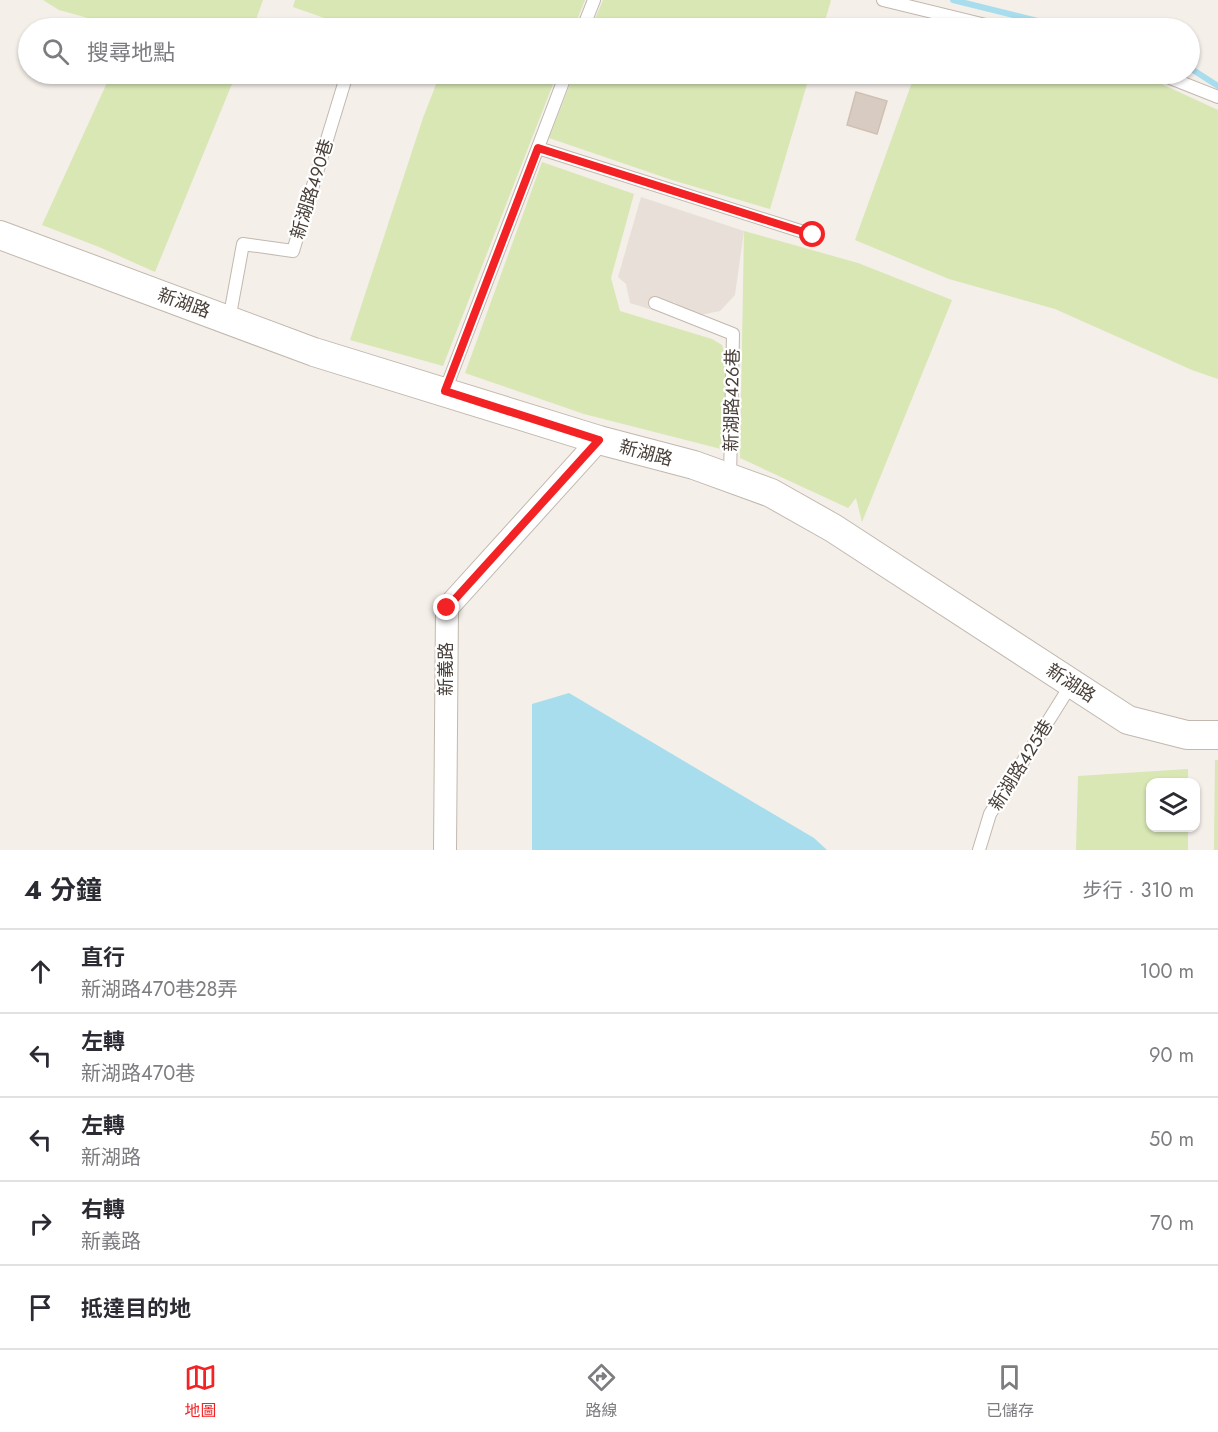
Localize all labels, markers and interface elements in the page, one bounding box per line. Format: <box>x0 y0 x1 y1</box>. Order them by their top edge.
search box <box>18 18 1200 84</box>
icon: search <box>39 35 72 68</box>
text: 搜尋地點 <box>87 36 175 68</box>
street label: 新湖路490巷 <box>284 136 340 242</box>
route start <box>799 221 825 247</box>
street label: 新湖路 <box>154 282 214 324</box>
street label: 新湖路426巷 <box>718 348 746 452</box>
street label: 新湖路 <box>617 433 675 473</box>
route end <box>433 594 459 620</box>
street label: 新義路 <box>433 642 459 696</box>
street label: 新湖路 <box>1041 657 1101 709</box>
street label: 新湖路425巷 <box>983 714 1059 816</box>
map controls <box>1146 778 1200 832</box>
button: layers <box>1146 778 1200 832</box>
text: 4 分鐘 <box>24 871 102 909</box>
text: 步行 · 310 m <box>1082 876 1194 905</box>
text: 直行 <box>81 941 125 973</box>
icon: ahead <box>24 955 57 988</box>
text: 100 m <box>1139 957 1194 986</box>
text: 新湖路470巷28弄 <box>81 975 237 1004</box>
text: 左轉 <box>81 1025 125 1057</box>
icon: left <box>24 1039 57 1072</box>
text: 90 m <box>1149 1041 1194 1070</box>
text: 新湖路470巷 <box>81 1059 195 1088</box>
text: 左轉 <box>81 1109 125 1141</box>
icon: left <box>24 1123 57 1156</box>
text: 50 m <box>1149 1125 1194 1154</box>
text: 新湖路 <box>81 1143 141 1172</box>
text: 右轉 <box>81 1193 125 1225</box>
icon: right <box>24 1207 57 1240</box>
text: 70 m <box>1150 1209 1194 1238</box>
text: 新義路 <box>81 1227 141 1256</box>
icon: arrive <box>24 1291 57 1324</box>
text: 抵達目的地 <box>81 1292 191 1324</box>
tab: 地圖 <box>184 1361 217 1422</box>
tab: 路線 <box>585 1361 618 1422</box>
tab: 已儲存 <box>986 1361 1034 1422</box>

